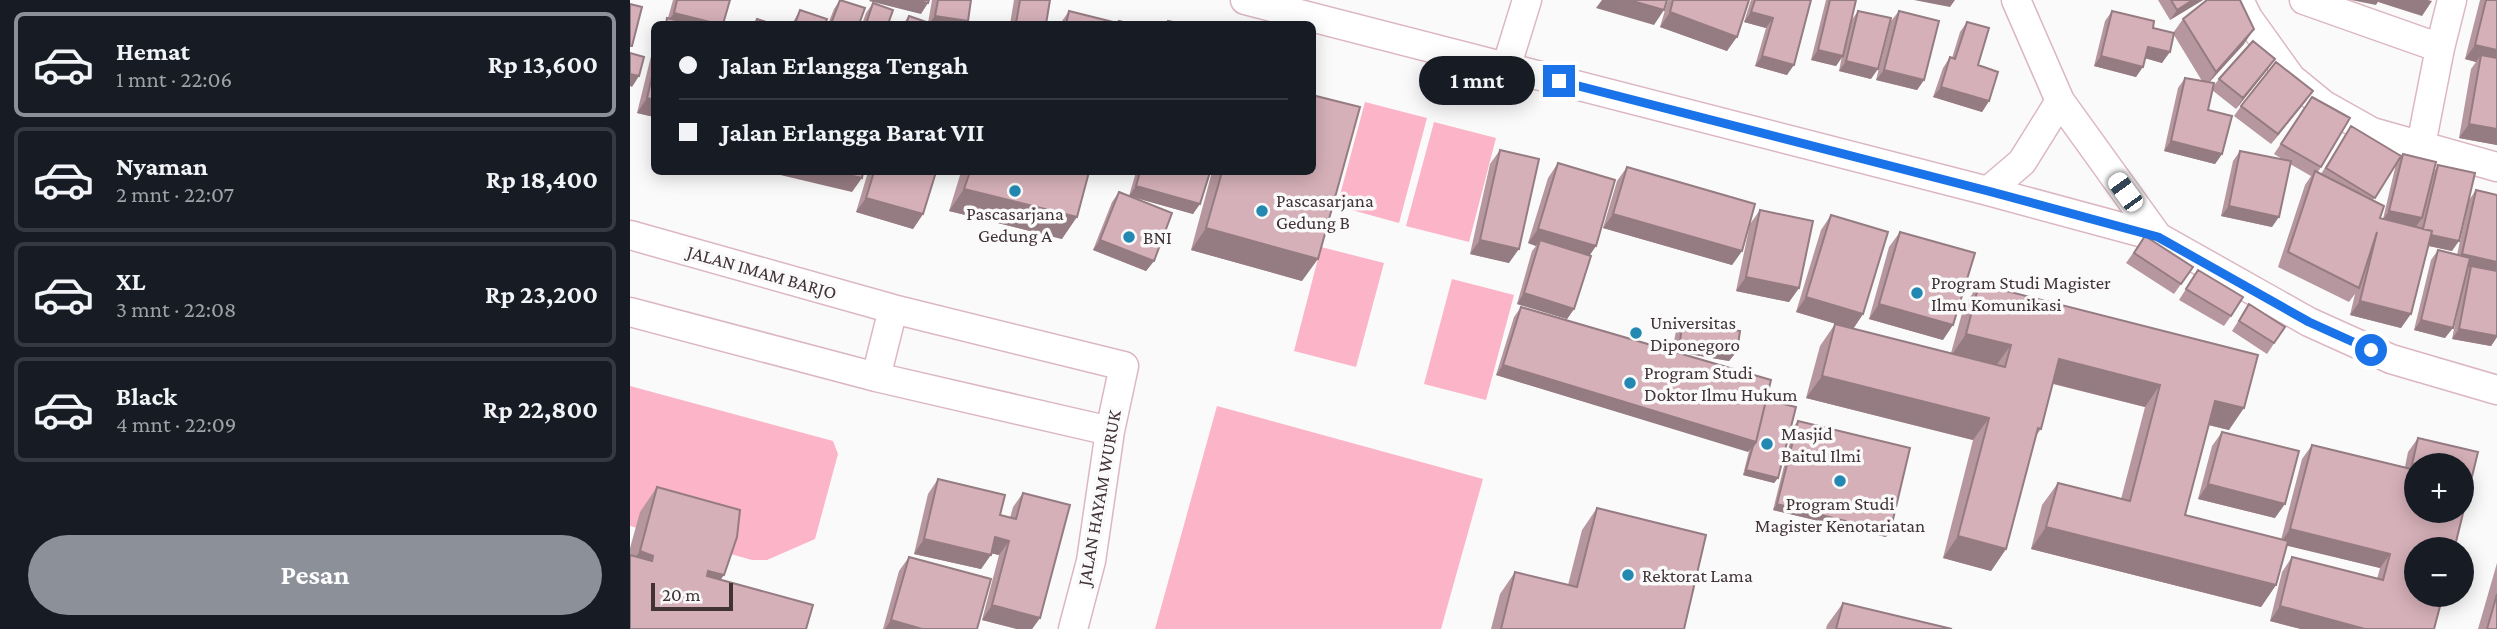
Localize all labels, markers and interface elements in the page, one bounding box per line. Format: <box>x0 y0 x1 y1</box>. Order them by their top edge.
icon: car <box>32 33 95 96</box>
text: Hemat <box>116 37 190 66</box>
text: Rp 13,600 <box>488 50 598 79</box>
text: Jalan Erlangga Tengah <box>721 51 968 80</box>
callout: 1 mnt <box>1419 56 1534 106</box>
route end <box>1543 65 1575 97</box>
text: 1 mnt · 22:06 <box>116 66 232 92</box>
text: 1 mnt <box>1450 67 1504 93</box>
text: Jalan Erlangga Barat VII <box>721 118 984 147</box>
icon: car <box>32 148 95 211</box>
text: Nyaman <box>116 152 208 181</box>
text: Rp 18,400 <box>486 165 598 194</box>
car <box>2105 169 2146 215</box>
text: 2 mnt · 22:07 <box>116 181 234 207</box>
marker: Pascasarjana Gedung A <box>1007 183 1023 199</box>
place label: Pascasarjana Gedung B <box>1276 190 1374 233</box>
place label: Pascasarjana Gedung A <box>966 203 1064 246</box>
marker: Pascasarjana Gedung B <box>1254 203 1270 219</box>
place label: BNI <box>1143 227 1172 248</box>
marker: BNI <box>1121 229 1137 245</box>
street label: JALAN IMAM BARJO <box>683 240 839 303</box>
icon: car <box>32 263 95 326</box>
text: XL <box>116 267 145 296</box>
place label: Program Studi Magister Ilmu Komunikasi <box>1931 272 2111 315</box>
text: Rp 23,200 <box>485 280 598 309</box>
marker: Program Studi Magister Ilmu Komunikasi <box>1909 285 1925 301</box>
text: 3 mnt · 22:08 <box>116 296 236 322</box>
place label: Universitas Diponegoro <box>1650 312 1740 355</box>
marker: Universitas Diponegoro <box>1628 325 1644 341</box>
route start <box>2355 334 2387 366</box>
place label: Program Studi Doktor Ilmu Hukum <box>1644 362 1798 405</box>
marker: Program Studi Doktor Ilmu Hukum <box>1622 375 1638 391</box>
icon: car <box>32 378 95 441</box>
text: Black <box>116 382 177 411</box>
text: Rp 22,800 <box>483 395 598 424</box>
street label: JALAN HAYAM WURUK <box>1073 408 1125 589</box>
text: 4 mnt · 22:09 <box>116 411 236 437</box>
place label: Masjid Baitul Ilmi <box>1781 423 1861 466</box>
marker: Masjid Baitul Ilmi <box>1759 436 1775 452</box>
map controls <box>2404 453 2474 607</box>
button: + <box>2404 453 2474 523</box>
marker: Program Studi Magister Kenotariatan <box>1832 473 1848 489</box>
place label: Program Studi Magister Kenotariatan <box>1755 493 1925 536</box>
button: Pesan <box>28 535 602 615</box>
button: − <box>2404 537 2474 607</box>
place label: Rektorat Lama <box>1642 565 1753 586</box>
marker: Rektorat Lama <box>1620 567 1636 583</box>
scale bar <box>651 580 733 612</box>
text: 20 m <box>662 584 701 605</box>

